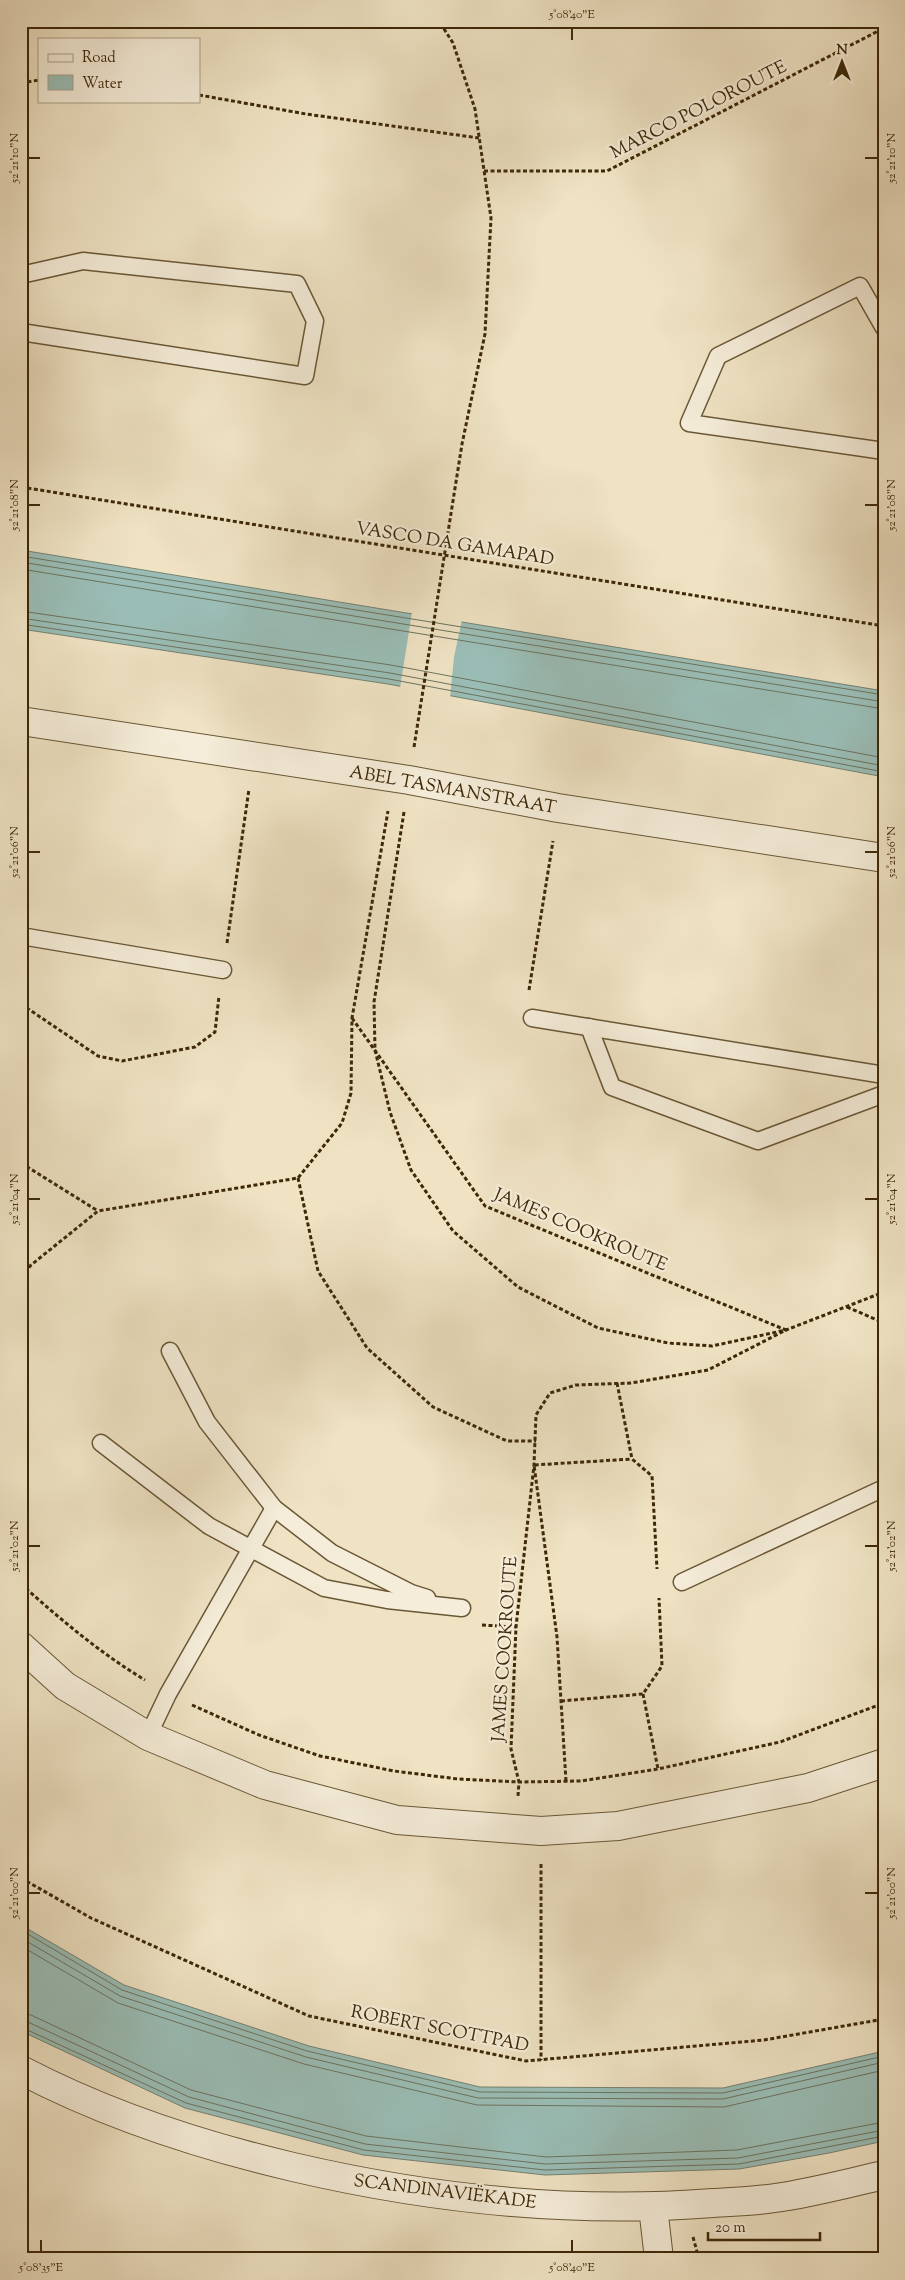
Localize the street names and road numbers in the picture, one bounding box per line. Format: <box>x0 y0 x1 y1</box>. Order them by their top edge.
street label: MARCO POLOROUTE <box>606 55 792 167</box>
street label: VASCO DA GAMAPAD <box>354 516 556 573</box>
street label: ABEL TASMANSTRAAT <box>347 760 558 822</box>
street label: JAMES COOKROUTE <box>489 1182 671 1279</box>
street label: JAMES COOKROUTE <box>486 1555 525 1744</box>
street label: ROBERT SCOTTPAD <box>348 2000 531 2060</box>
street label: SCANDINAVIËKADE <box>352 2169 538 2217</box>

